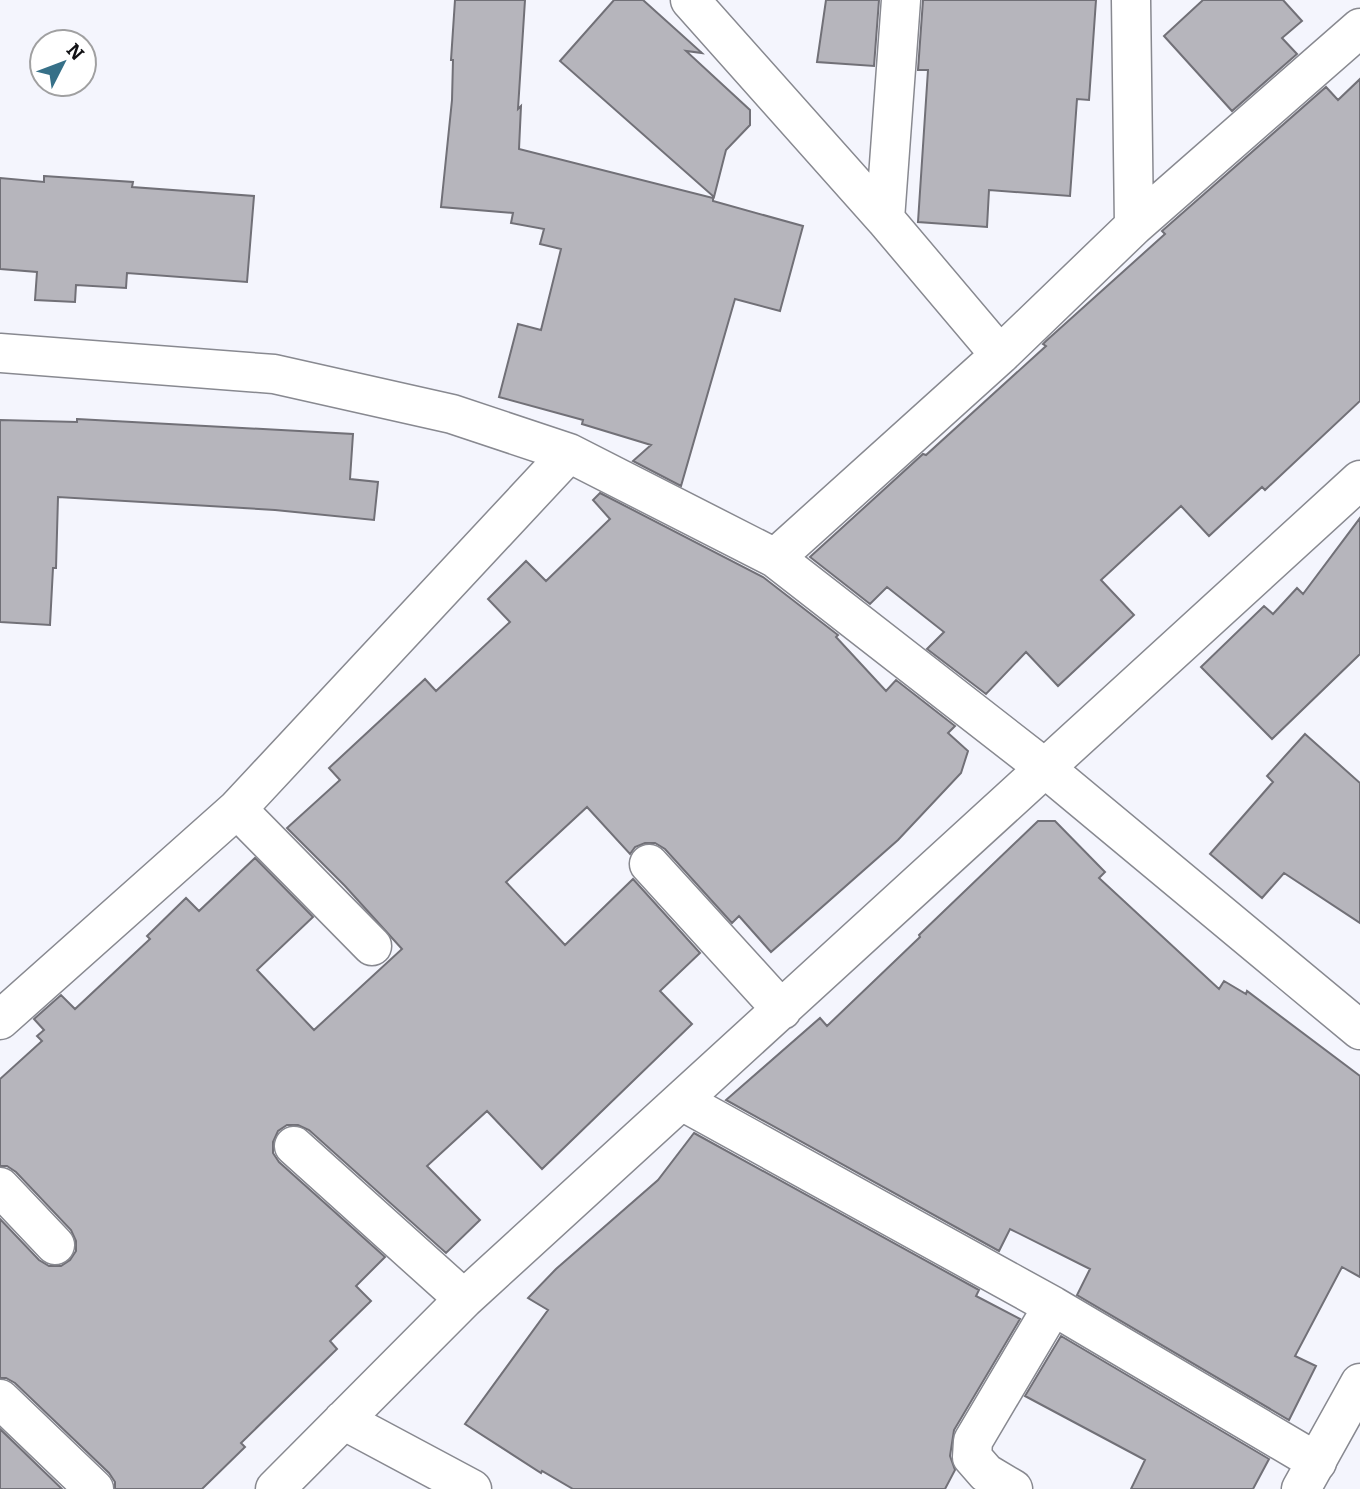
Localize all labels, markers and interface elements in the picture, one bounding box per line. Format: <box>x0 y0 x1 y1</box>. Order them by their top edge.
north arrow <box>28 28 98 98</box>
text: N <box>62 39 89 65</box>

